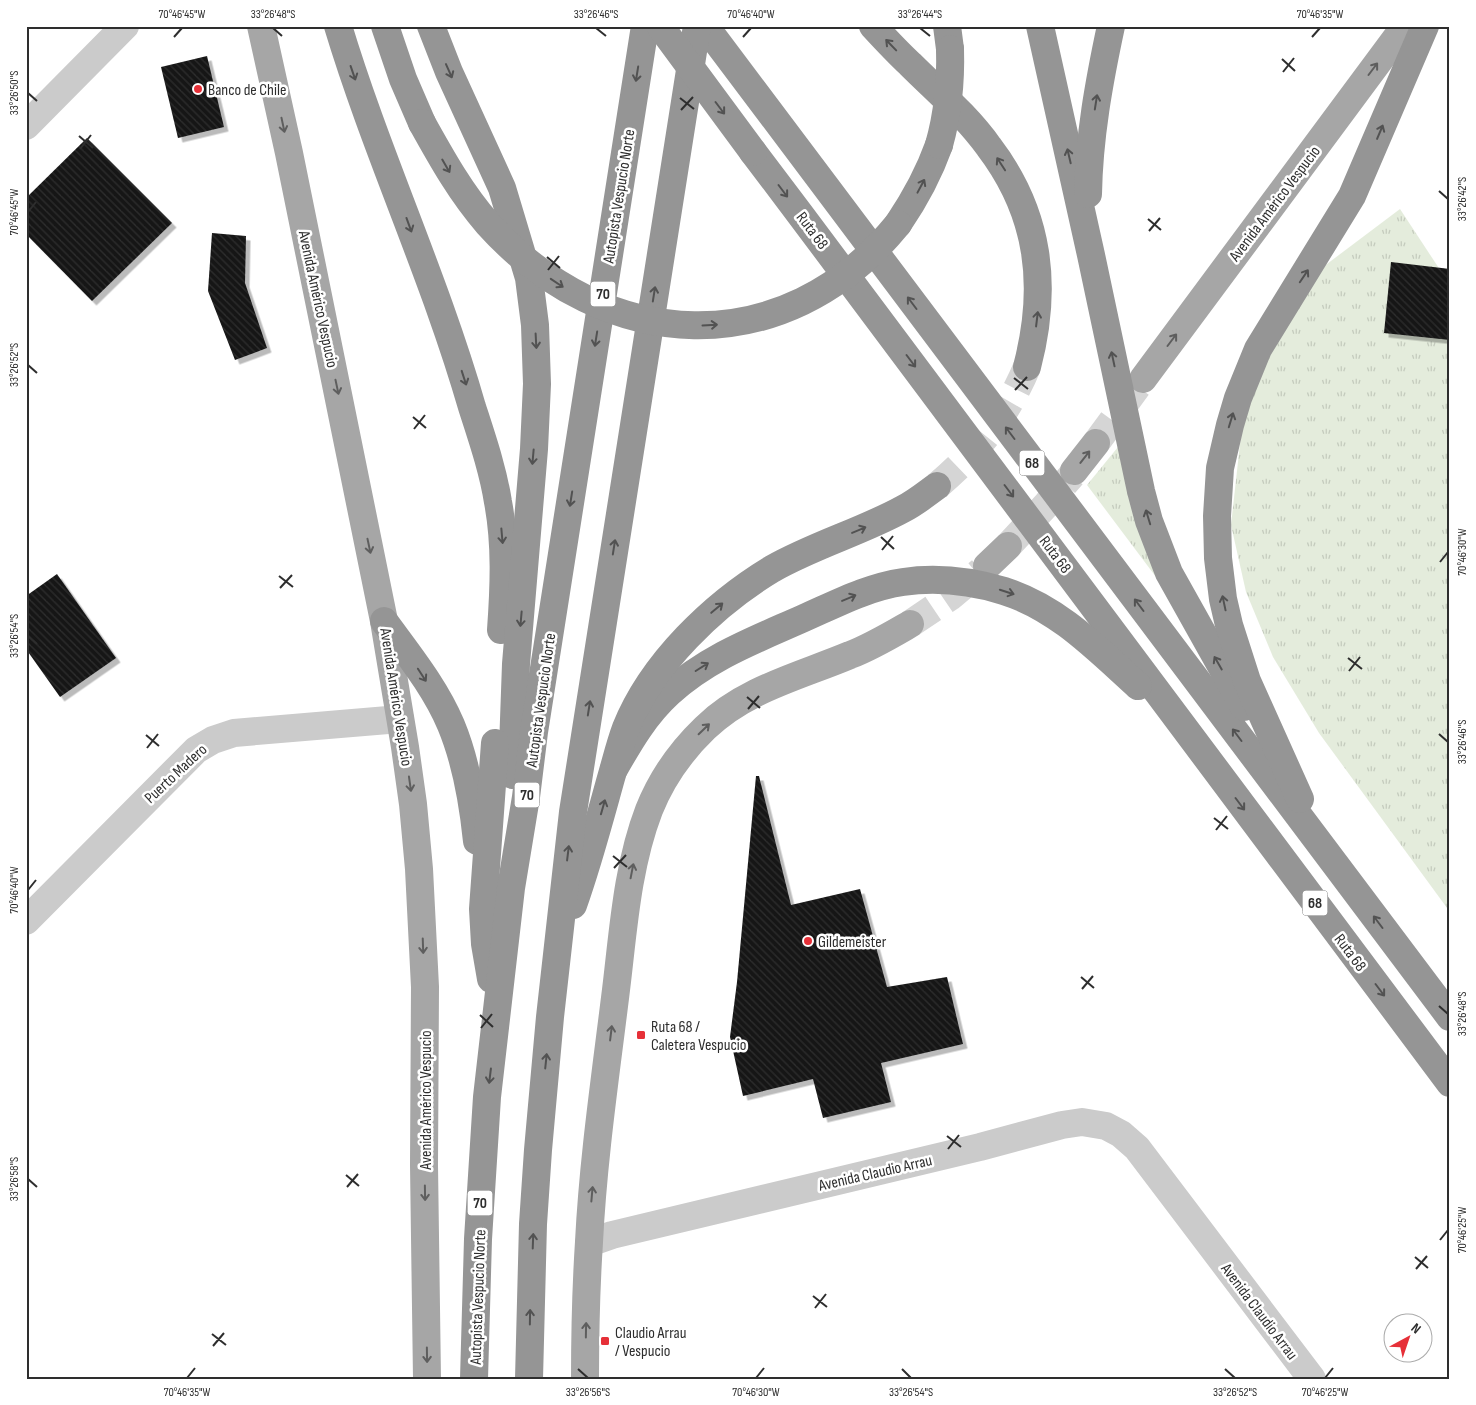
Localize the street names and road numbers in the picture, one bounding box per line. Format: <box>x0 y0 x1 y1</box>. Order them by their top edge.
street label: Autopista Vespucio Norte <box>599 128 639 266</box>
street label: Avenida Américo Vespucio <box>1225 142 1325 266</box>
street label: Ruta 68 <box>792 209 832 253</box>
street label: Avenida Américo Vespucio <box>294 228 341 370</box>
road number: 70 <box>590 282 616 306</box>
road number: 68 <box>1020 450 1044 476</box>
street label: Ruta 68 <box>1035 533 1075 577</box>
street label: Avenida Américo Vespucio <box>375 626 416 768</box>
street label: Autopista Vespucio Norte <box>523 632 560 770</box>
street label: Puerto Madero <box>141 740 211 808</box>
road number: 70 <box>514 782 540 808</box>
road number: 68 <box>1302 890 1328 916</box>
street label: Ruta 68 <box>1330 931 1370 975</box>
street label: Avenida Américo Vespucio <box>417 1030 436 1171</box>
street label: Avenida Claudio Arrau <box>816 1151 934 1196</box>
road number: 70 <box>468 1190 492 1216</box>
street label: Autopista Vespucio Norte <box>467 1229 490 1366</box>
street label: Avenida Claudio Arrau <box>1216 1259 1301 1364</box>

